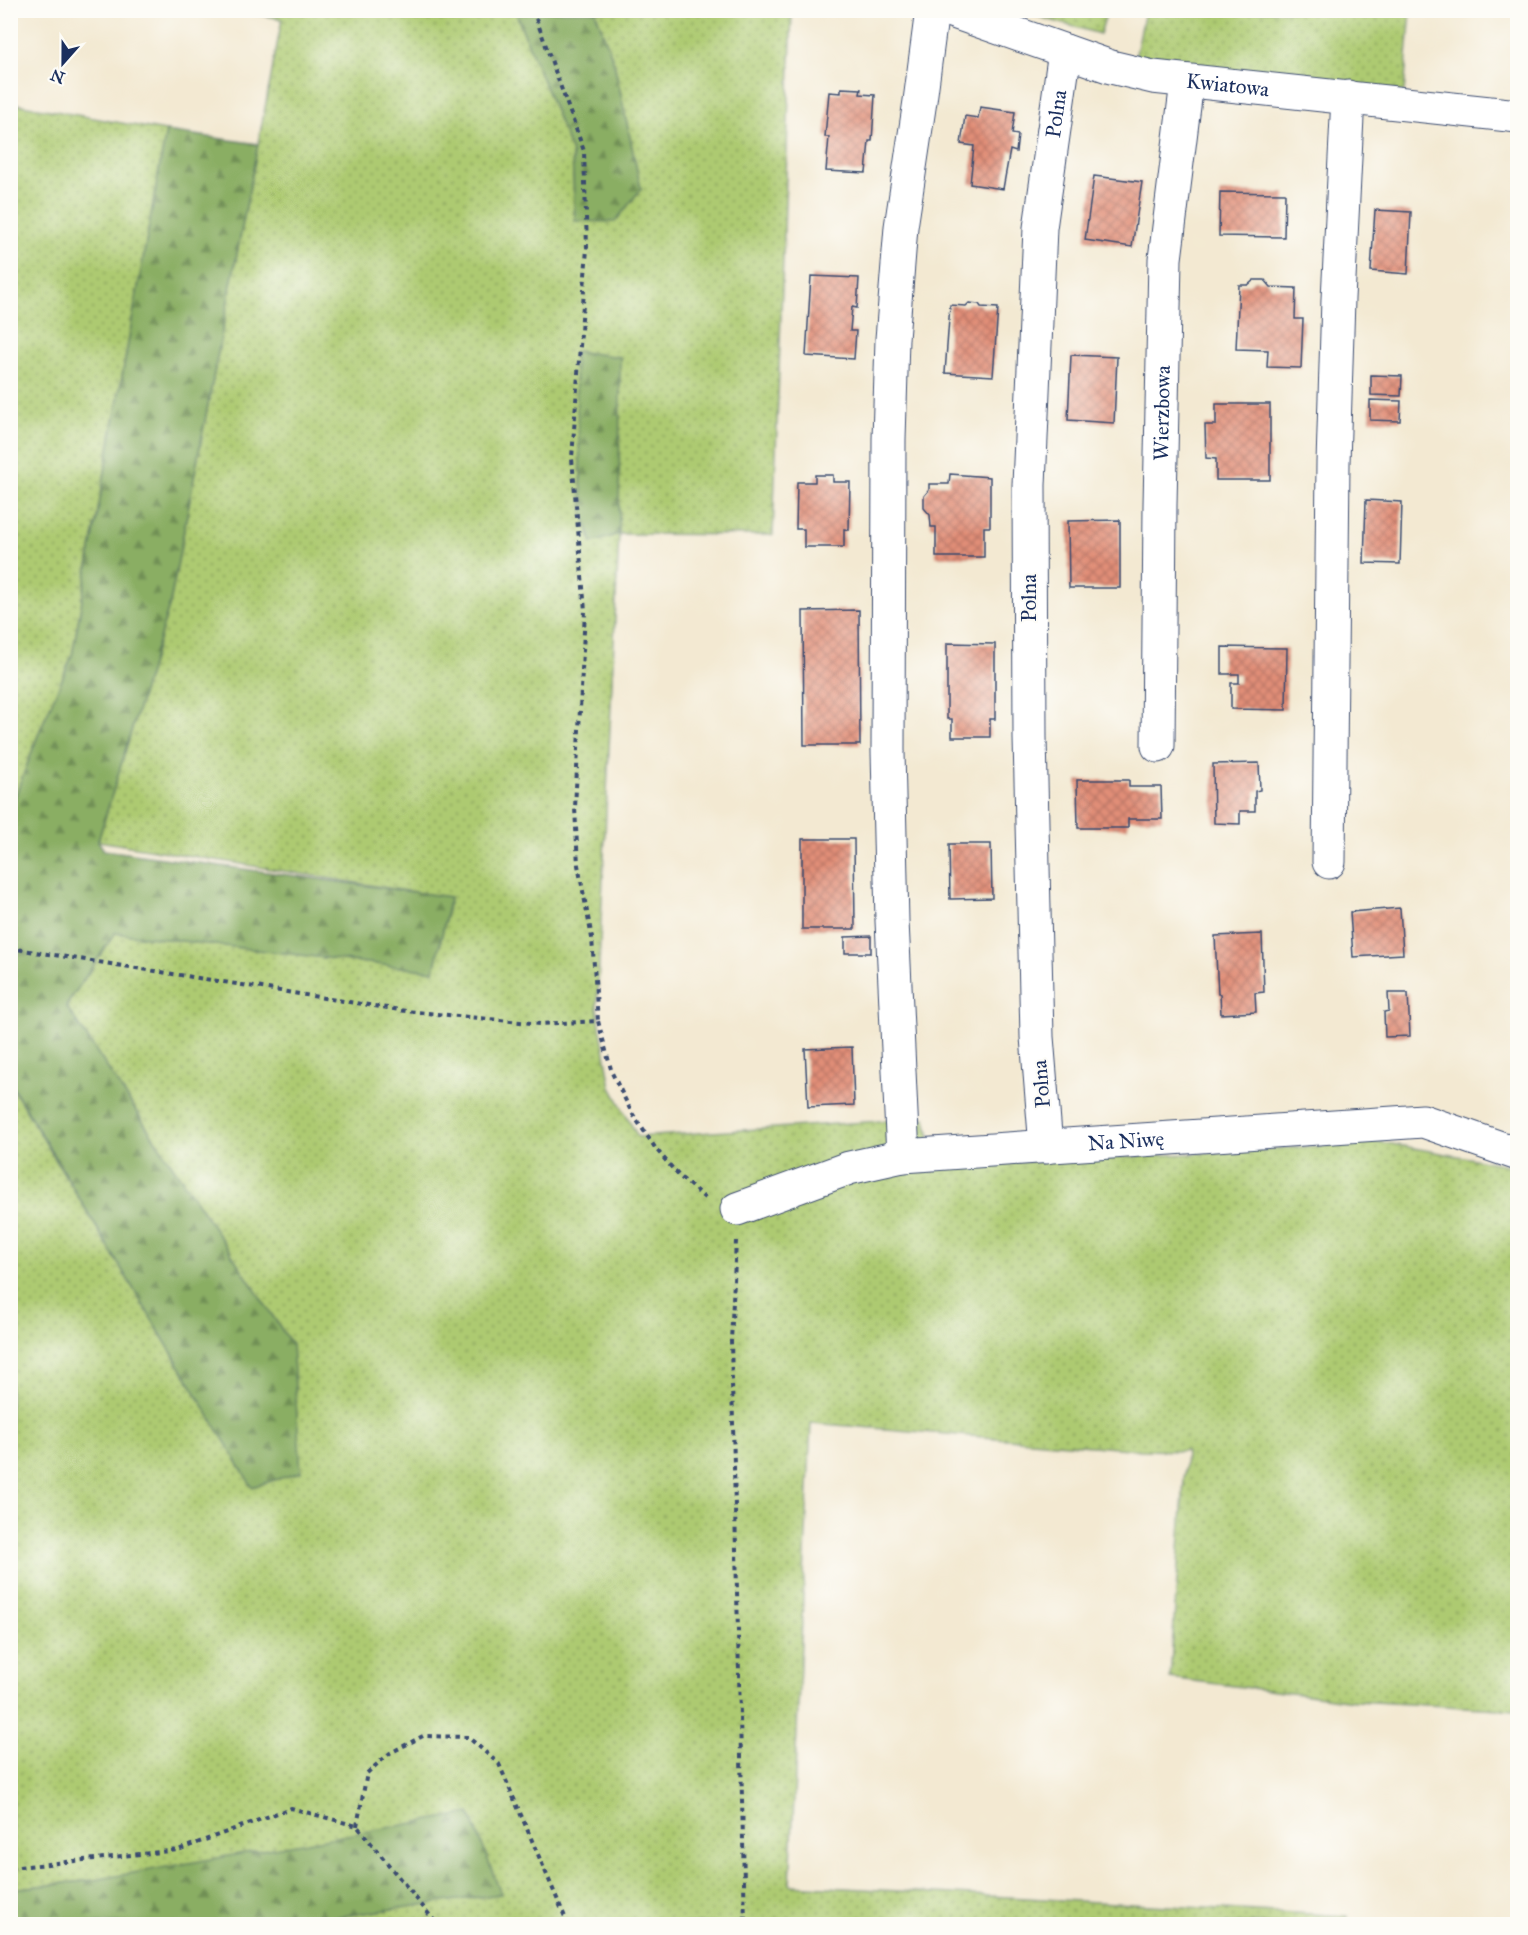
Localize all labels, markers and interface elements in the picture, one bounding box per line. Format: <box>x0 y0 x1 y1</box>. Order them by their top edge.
north arrow <box>33 33 93 93</box>
text: N <box>48 65 68 88</box>
street label: Kwiatowa <box>1185 68 1271 102</box>
street label: Polna <box>1040 88 1072 139</box>
street label: Wierzbowa <box>1148 365 1176 461</box>
street label: Polna <box>1016 574 1042 622</box>
street label: Polna <box>1026 1059 1056 1109</box>
street label: Na Niwę <box>1087 1125 1165 1157</box>

